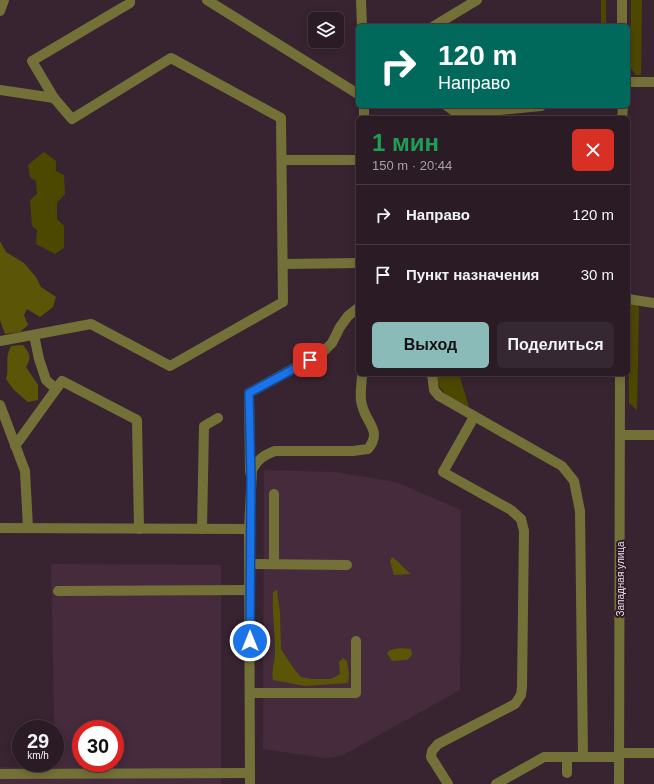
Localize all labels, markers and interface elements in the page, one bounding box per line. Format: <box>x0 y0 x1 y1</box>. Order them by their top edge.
map controls <box>308 12 344 48</box>
button: layers <box>308 12 344 48</box>
icon: right <box>372 40 424 92</box>
text: 120 m <box>438 40 517 71</box>
text: Направо <box>438 73 510 93</box>
text: 1 мин <box>372 129 439 156</box>
button: close <box>572 129 614 171</box>
text: 150 m · 20:44 <box>372 158 452 173</box>
icon: right <box>372 204 394 226</box>
text: Направо <box>406 206 470 223</box>
text: 120 m <box>572 206 614 223</box>
icon: arrive <box>372 264 394 286</box>
text: Пункт назначения <box>406 266 539 283</box>
text: 30 m <box>581 266 614 283</box>
button: Выход <box>372 322 489 368</box>
button: Поделиться <box>497 322 614 368</box>
pin <box>293 343 327 377</box>
icon: arrive <box>299 349 321 371</box>
street label: Западная улица <box>615 541 626 617</box>
position arrow <box>229 620 271 662</box>
speed limit sign: 30 <box>72 720 124 772</box>
text: 29 <box>27 730 49 752</box>
text: km/h <box>27 750 49 761</box>

